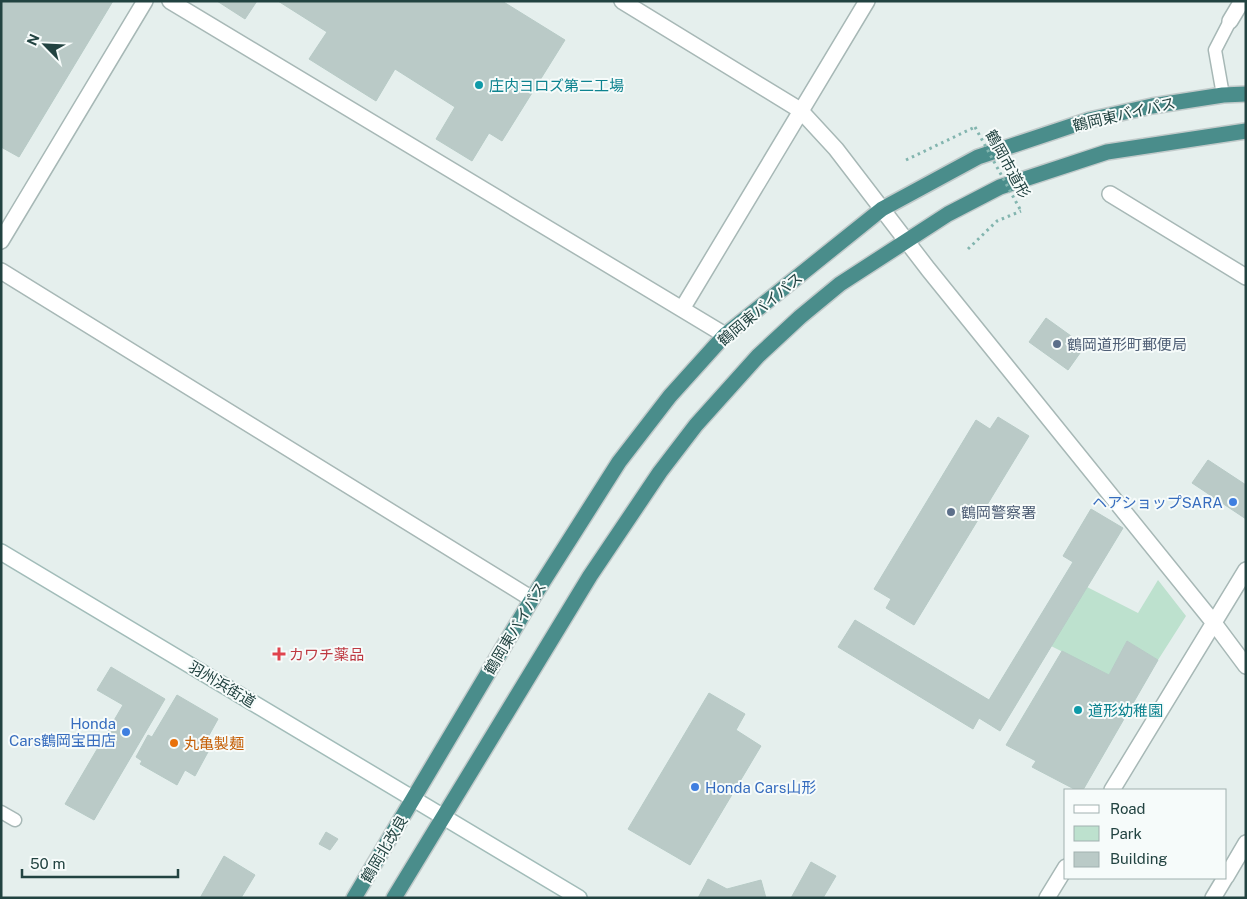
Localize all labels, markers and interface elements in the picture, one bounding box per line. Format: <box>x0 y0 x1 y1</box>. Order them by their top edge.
north arrow <box>20 20 70 70</box>
text: N <box>24 31 43 48</box>
place label: 庄内ヨロズ第二工場 <box>489 77 624 94</box>
marker: 庄内ヨロズ第二工場 <box>473 79 485 91</box>
street label: 鶴岡東バイパス <box>1071 94 1177 134</box>
street label: 鶴岡市道形 <box>982 127 1034 201</box>
street label: 鶴岡東バイパス <box>714 269 806 349</box>
place label: 鶴岡道形町郵便局 <box>1067 336 1187 353</box>
marker: 鶴岡道形町郵便局 <box>1051 338 1063 350</box>
place label: ヘアショップSARA <box>1092 494 1223 511</box>
marker: ヘアショップSARA <box>1227 496 1239 508</box>
place label: 鶴岡警察署 <box>961 504 1036 521</box>
marker: 鶴岡警察署 <box>945 506 957 518</box>
street label: 鶴岡東バイパス <box>481 579 549 677</box>
place label: カワチ薬品 <box>289 646 364 663</box>
marker: カワチ薬品 <box>273 648 285 660</box>
street label: 羽州浜街道 <box>185 657 259 711</box>
place label: 道形幼稚園 <box>1088 702 1163 719</box>
marker: 道形幼稚園 <box>1072 704 1084 716</box>
place label: Honda Cars鶴岡宝田店 <box>9 715 116 749</box>
marker: Honda Cars鶴岡宝田店 <box>120 726 132 738</box>
place label: 丸亀製麺 <box>184 735 244 752</box>
marker: 丸亀製麺 <box>168 737 180 749</box>
place label: Honda Cars山形 <box>705 779 816 796</box>
marker: Honda Cars山形 <box>689 781 701 793</box>
legend <box>1064 789 1227 879</box>
text: Road <box>1110 800 1146 817</box>
street label: 鶴岡北改良 <box>357 812 411 886</box>
text: Park <box>1110 825 1142 842</box>
scale bar <box>22 846 179 878</box>
text: Building <box>1110 850 1168 867</box>
text: 50 m <box>30 855 65 872</box>

